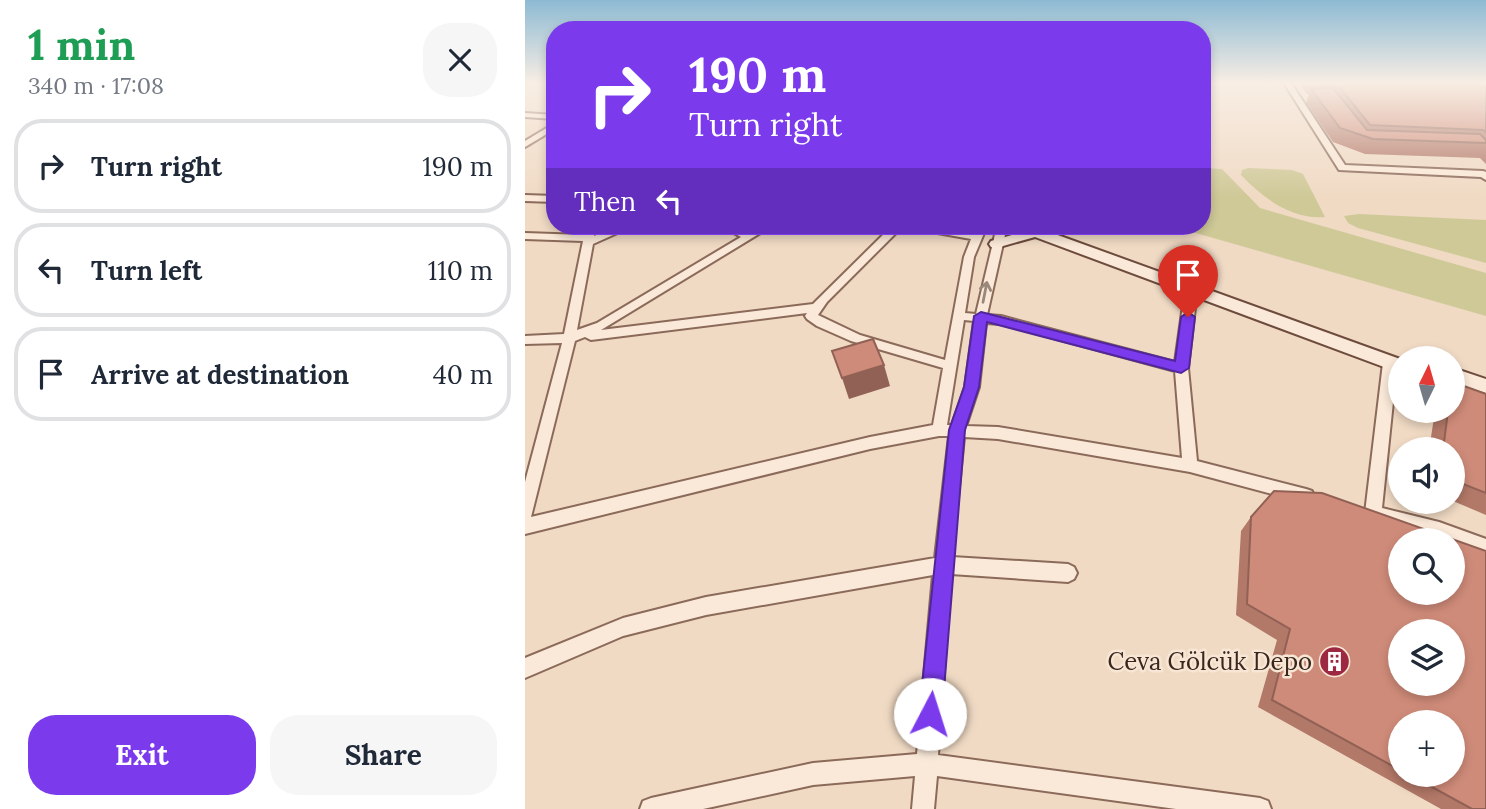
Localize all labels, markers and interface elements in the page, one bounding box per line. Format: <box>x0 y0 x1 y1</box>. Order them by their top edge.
text: 1 min <box>28 18 135 72</box>
button: close <box>423 23 497 97</box>
text: 190 m <box>689 43 826 105</box>
icon: right <box>574 49 665 140</box>
text: 340 m · 17:08 <box>28 71 164 100</box>
text: Turn right <box>689 104 842 145</box>
icon: right <box>32 147 70 185</box>
text: Turn right <box>91 150 222 183</box>
text: 190 m <box>422 150 493 183</box>
icon: left <box>650 182 688 220</box>
text: Then <box>574 185 636 218</box>
pin <box>1158 245 1218 317</box>
icon: left <box>32 251 70 289</box>
text: Turn left <box>91 254 202 287</box>
text: 110 m <box>428 254 493 287</box>
icon: arrive <box>1169 256 1207 294</box>
one-way arrow <box>979 281 993 304</box>
north arrow <box>1388 346 1465 424</box>
map controls <box>1388 346 1465 787</box>
icon: arrive <box>32 355 70 393</box>
text: Arrive at destination <box>91 358 349 391</box>
text: 40 m <box>433 358 493 391</box>
button: sound <box>1388 437 1465 514</box>
button: search <box>1388 528 1465 605</box>
button: layers <box>1388 619 1465 696</box>
building icon: Ceva Gölcük Depo <box>1318 645 1352 679</box>
place label: Ceva Gölcük Depo <box>1107 646 1312 677</box>
position arrow <box>893 677 967 751</box>
button: + <box>1388 710 1465 787</box>
button: Exit <box>28 715 256 795</box>
button: Share <box>270 715 497 795</box>

